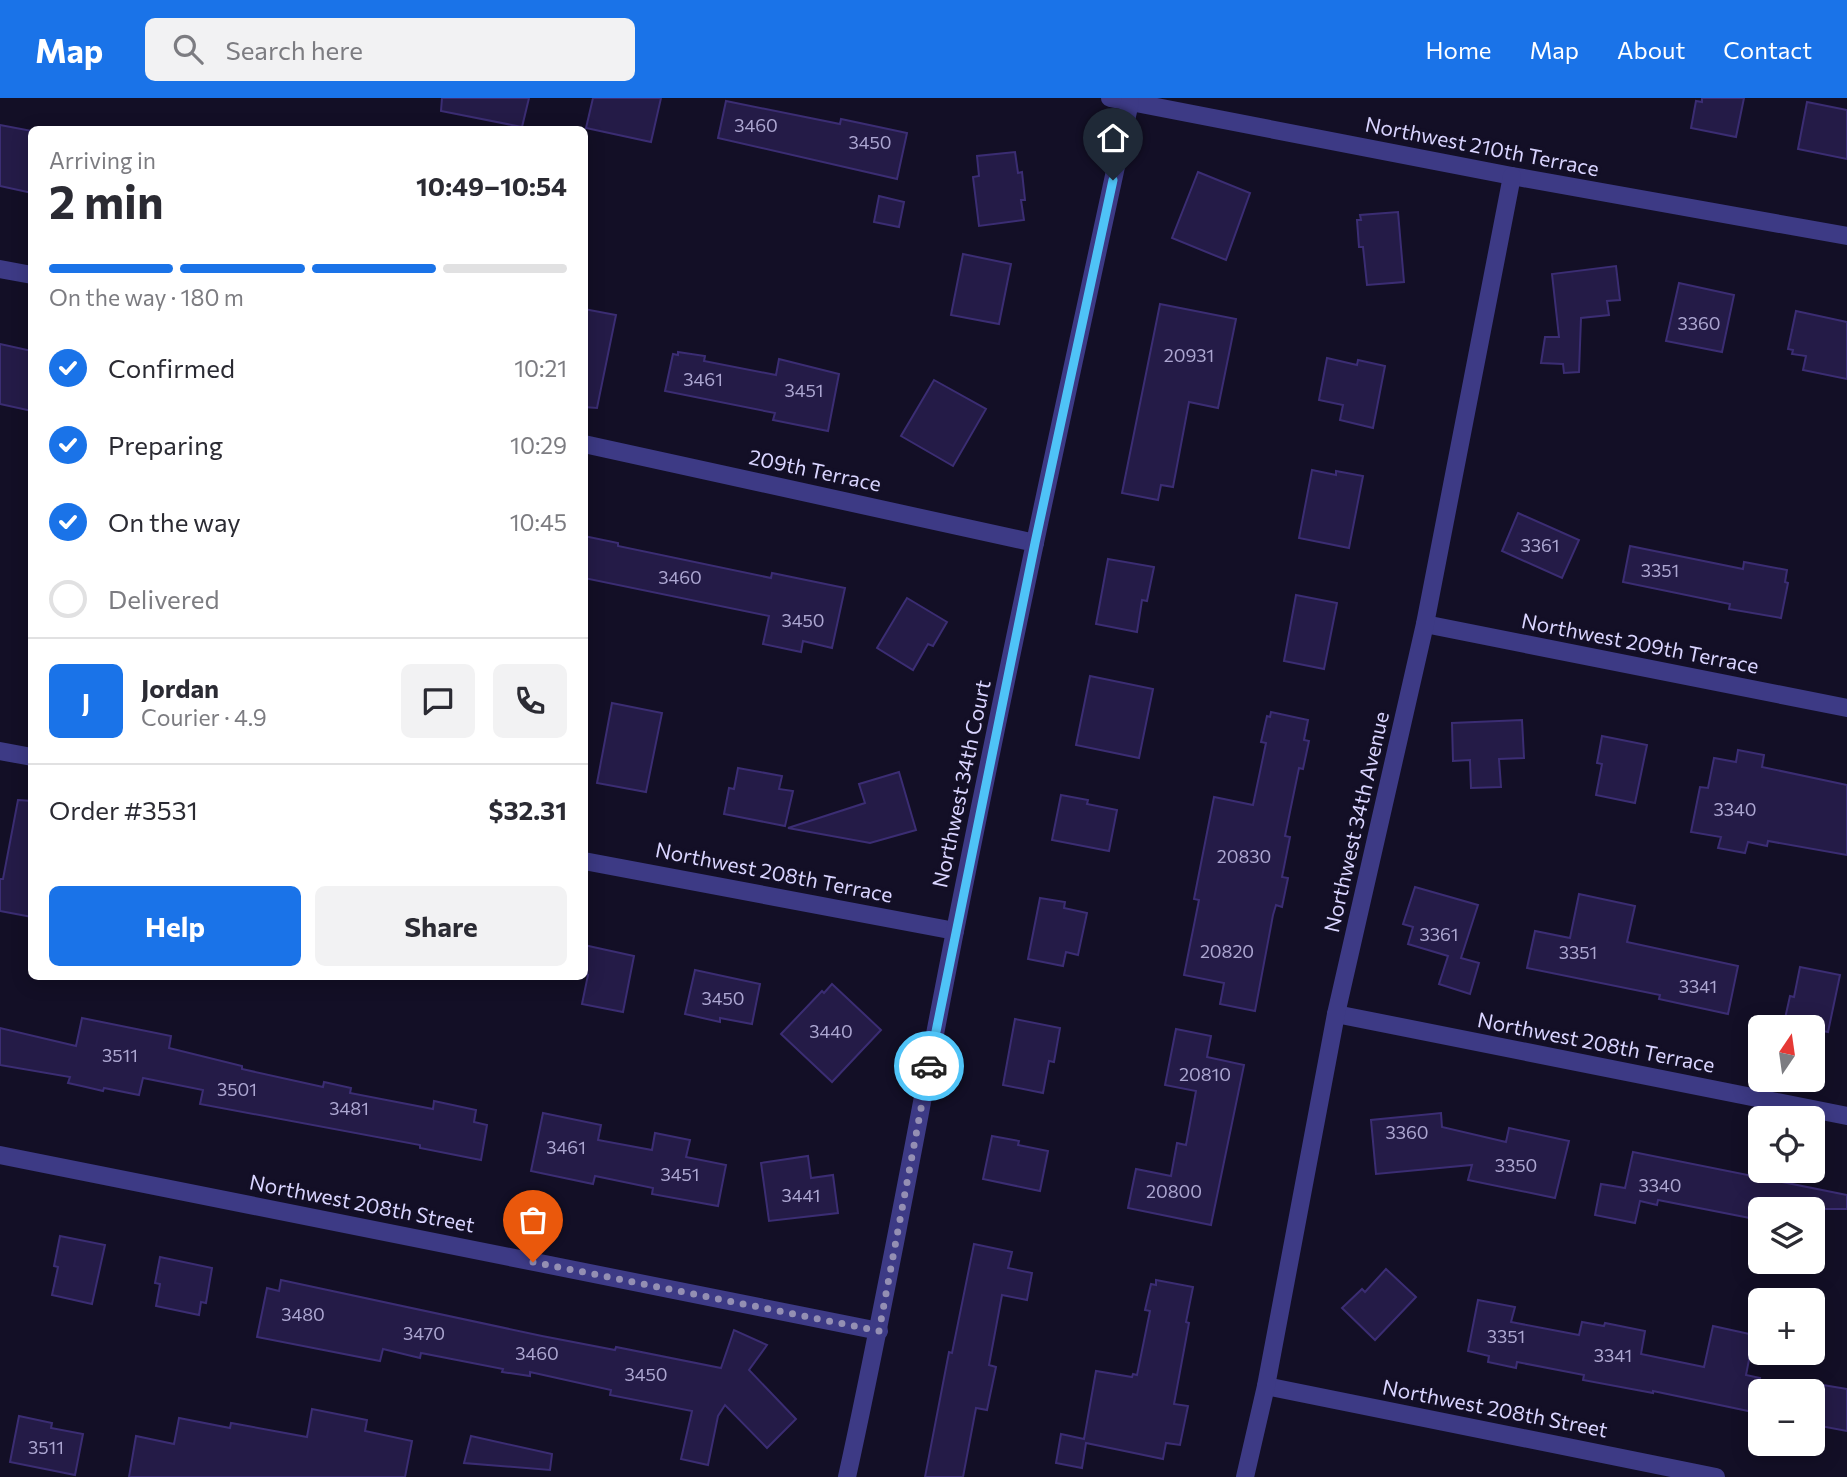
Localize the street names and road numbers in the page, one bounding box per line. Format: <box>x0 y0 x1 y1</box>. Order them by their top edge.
street label: Northwest 210th Terrace <box>1363 111 1601 180</box>
street label: 209th Terrace <box>747 443 884 496</box>
street label: Northwest 209th Terrace <box>1519 607 1761 678</box>
street label: Northwest 34th Court <box>926 678 995 890</box>
street label: Northwest 34th Avenue <box>1318 709 1393 935</box>
street label: Northwest 208th Terrace <box>653 836 895 907</box>
street label: Northwest 208th Terrace <box>1475 1006 1717 1077</box>
street label: Northwest 208th Street <box>248 1168 477 1237</box>
street label: Northwest 208th Street <box>1381 1373 1610 1442</box>

